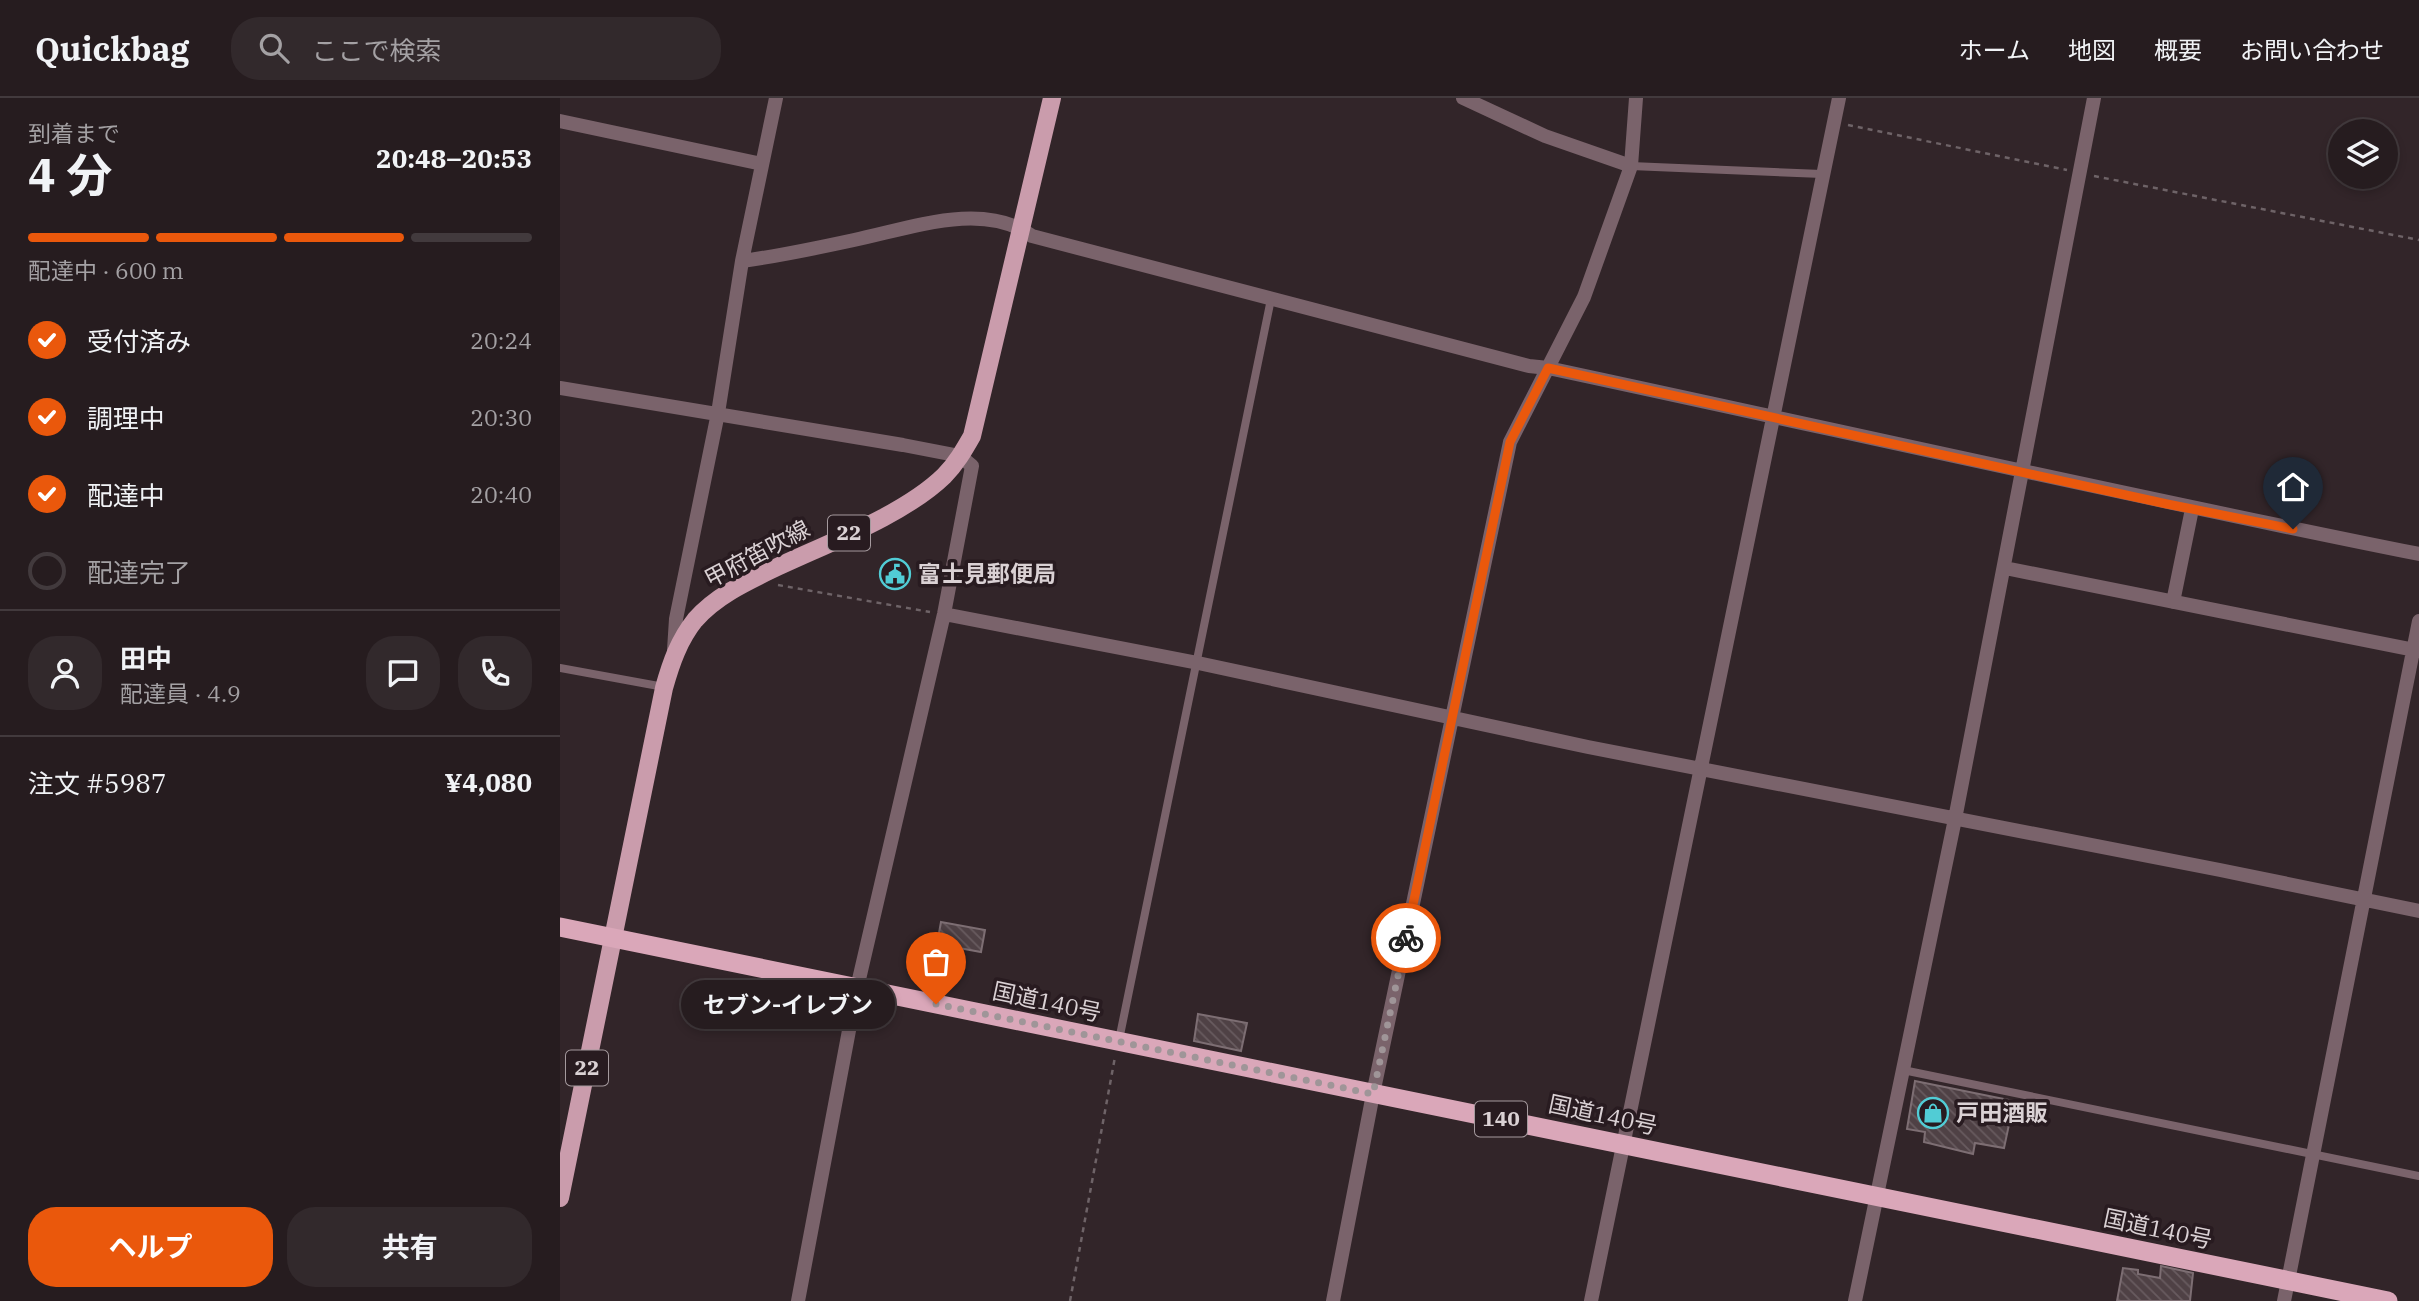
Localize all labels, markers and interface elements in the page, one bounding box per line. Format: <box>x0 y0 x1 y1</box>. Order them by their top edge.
search box <box>231 17 721 80</box>
text: Quickbag <box>35 27 189 70</box>
icon: search <box>255 29 293 67</box>
text: ここで検索 <box>311 33 442 67</box>
text: ホーム <box>1959 34 2030 66</box>
text: 地図 <box>2068 34 2116 66</box>
text: 概要 <box>2154 34 2202 66</box>
text: お問い合わせ <box>2240 34 2384 66</box>
text: 到着まで <box>28 118 120 148</box>
map controls <box>2328 119 2398 189</box>
button: layers <box>2328 119 2398 189</box>
text: 20:48–20:53 <box>376 141 532 175</box>
text: 4 分 <box>28 145 112 205</box>
text: 配達中 · 600 m <box>28 255 184 285</box>
icon: check <box>28 321 66 359</box>
text: 受付済み <box>87 324 191 358</box>
text: 20:24 <box>470 325 532 355</box>
icon: check <box>28 398 66 436</box>
text: 調理中 <box>87 401 165 435</box>
text: 20:30 <box>470 402 532 432</box>
pin <box>2263 457 2323 529</box>
icon: home <box>2274 468 2312 506</box>
icon: check <box>28 475 66 513</box>
text: 配達中 <box>87 478 165 512</box>
text: 20:40 <box>470 479 532 509</box>
street label: 甲府笛吹線 <box>699 513 814 593</box>
road number: 22 <box>828 516 870 550</box>
text: 配達完了 <box>87 555 191 589</box>
public building icon: 富士見郵便局 <box>878 557 912 591</box>
place label: 富士見郵便局 <box>918 558 1056 588</box>
button: person <box>28 636 102 710</box>
button: chat <box>366 636 440 710</box>
button: phone <box>458 636 532 710</box>
text: 田中 <box>120 641 172 675</box>
text: 配達員 · 4.9 <box>120 678 241 708</box>
text: ¥4,080 <box>445 765 532 799</box>
text: 注文 #5987 <box>28 766 167 800</box>
courier <box>1371 903 1441 973</box>
icon: bike <box>1387 919 1425 957</box>
pin <box>906 932 966 1004</box>
icon: bag <box>917 943 955 981</box>
street label: 国道140号 <box>990 975 1104 1027</box>
callout: セブン-イレブン <box>680 979 894 1028</box>
text: セブン-イレブン <box>703 989 873 1019</box>
road number: 22 <box>566 1051 608 1086</box>
street label: 国道140号 <box>1546 1088 1660 1140</box>
shop icon: 戸田酒販 <box>1916 1096 1950 1130</box>
place label: 戸田酒販 <box>1956 1097 2048 1127</box>
road number: 140 <box>1475 1102 1527 1136</box>
street label: 国道140号 <box>2101 1202 2215 1254</box>
button: ヘルプ <box>28 1207 273 1287</box>
button: 共有 <box>287 1207 532 1287</box>

